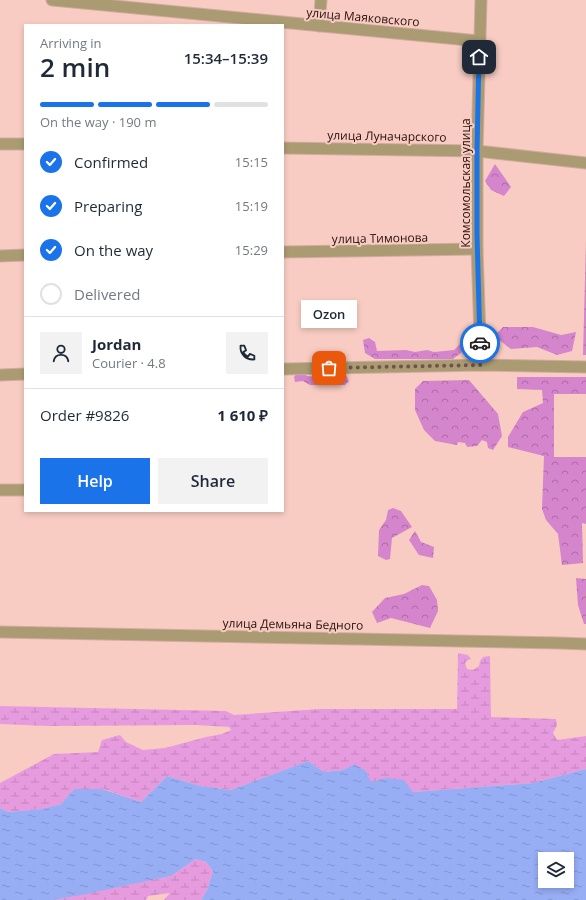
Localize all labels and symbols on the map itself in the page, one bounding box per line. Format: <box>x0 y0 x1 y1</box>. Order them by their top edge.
street label: улица Маяковского <box>306 4 420 30</box>
pin <box>462 40 496 74</box>
street label: Комсомольская улица <box>457 118 474 248</box>
street label: улица Луначарского <box>327 126 447 146</box>
street label: улица Тимонова <box>332 229 428 247</box>
callout: Ozon <box>301 300 357 328</box>
courier <box>460 323 500 363</box>
pin <box>312 351 346 385</box>
street label: улица Демьяна Бедного <box>222 614 364 634</box>

